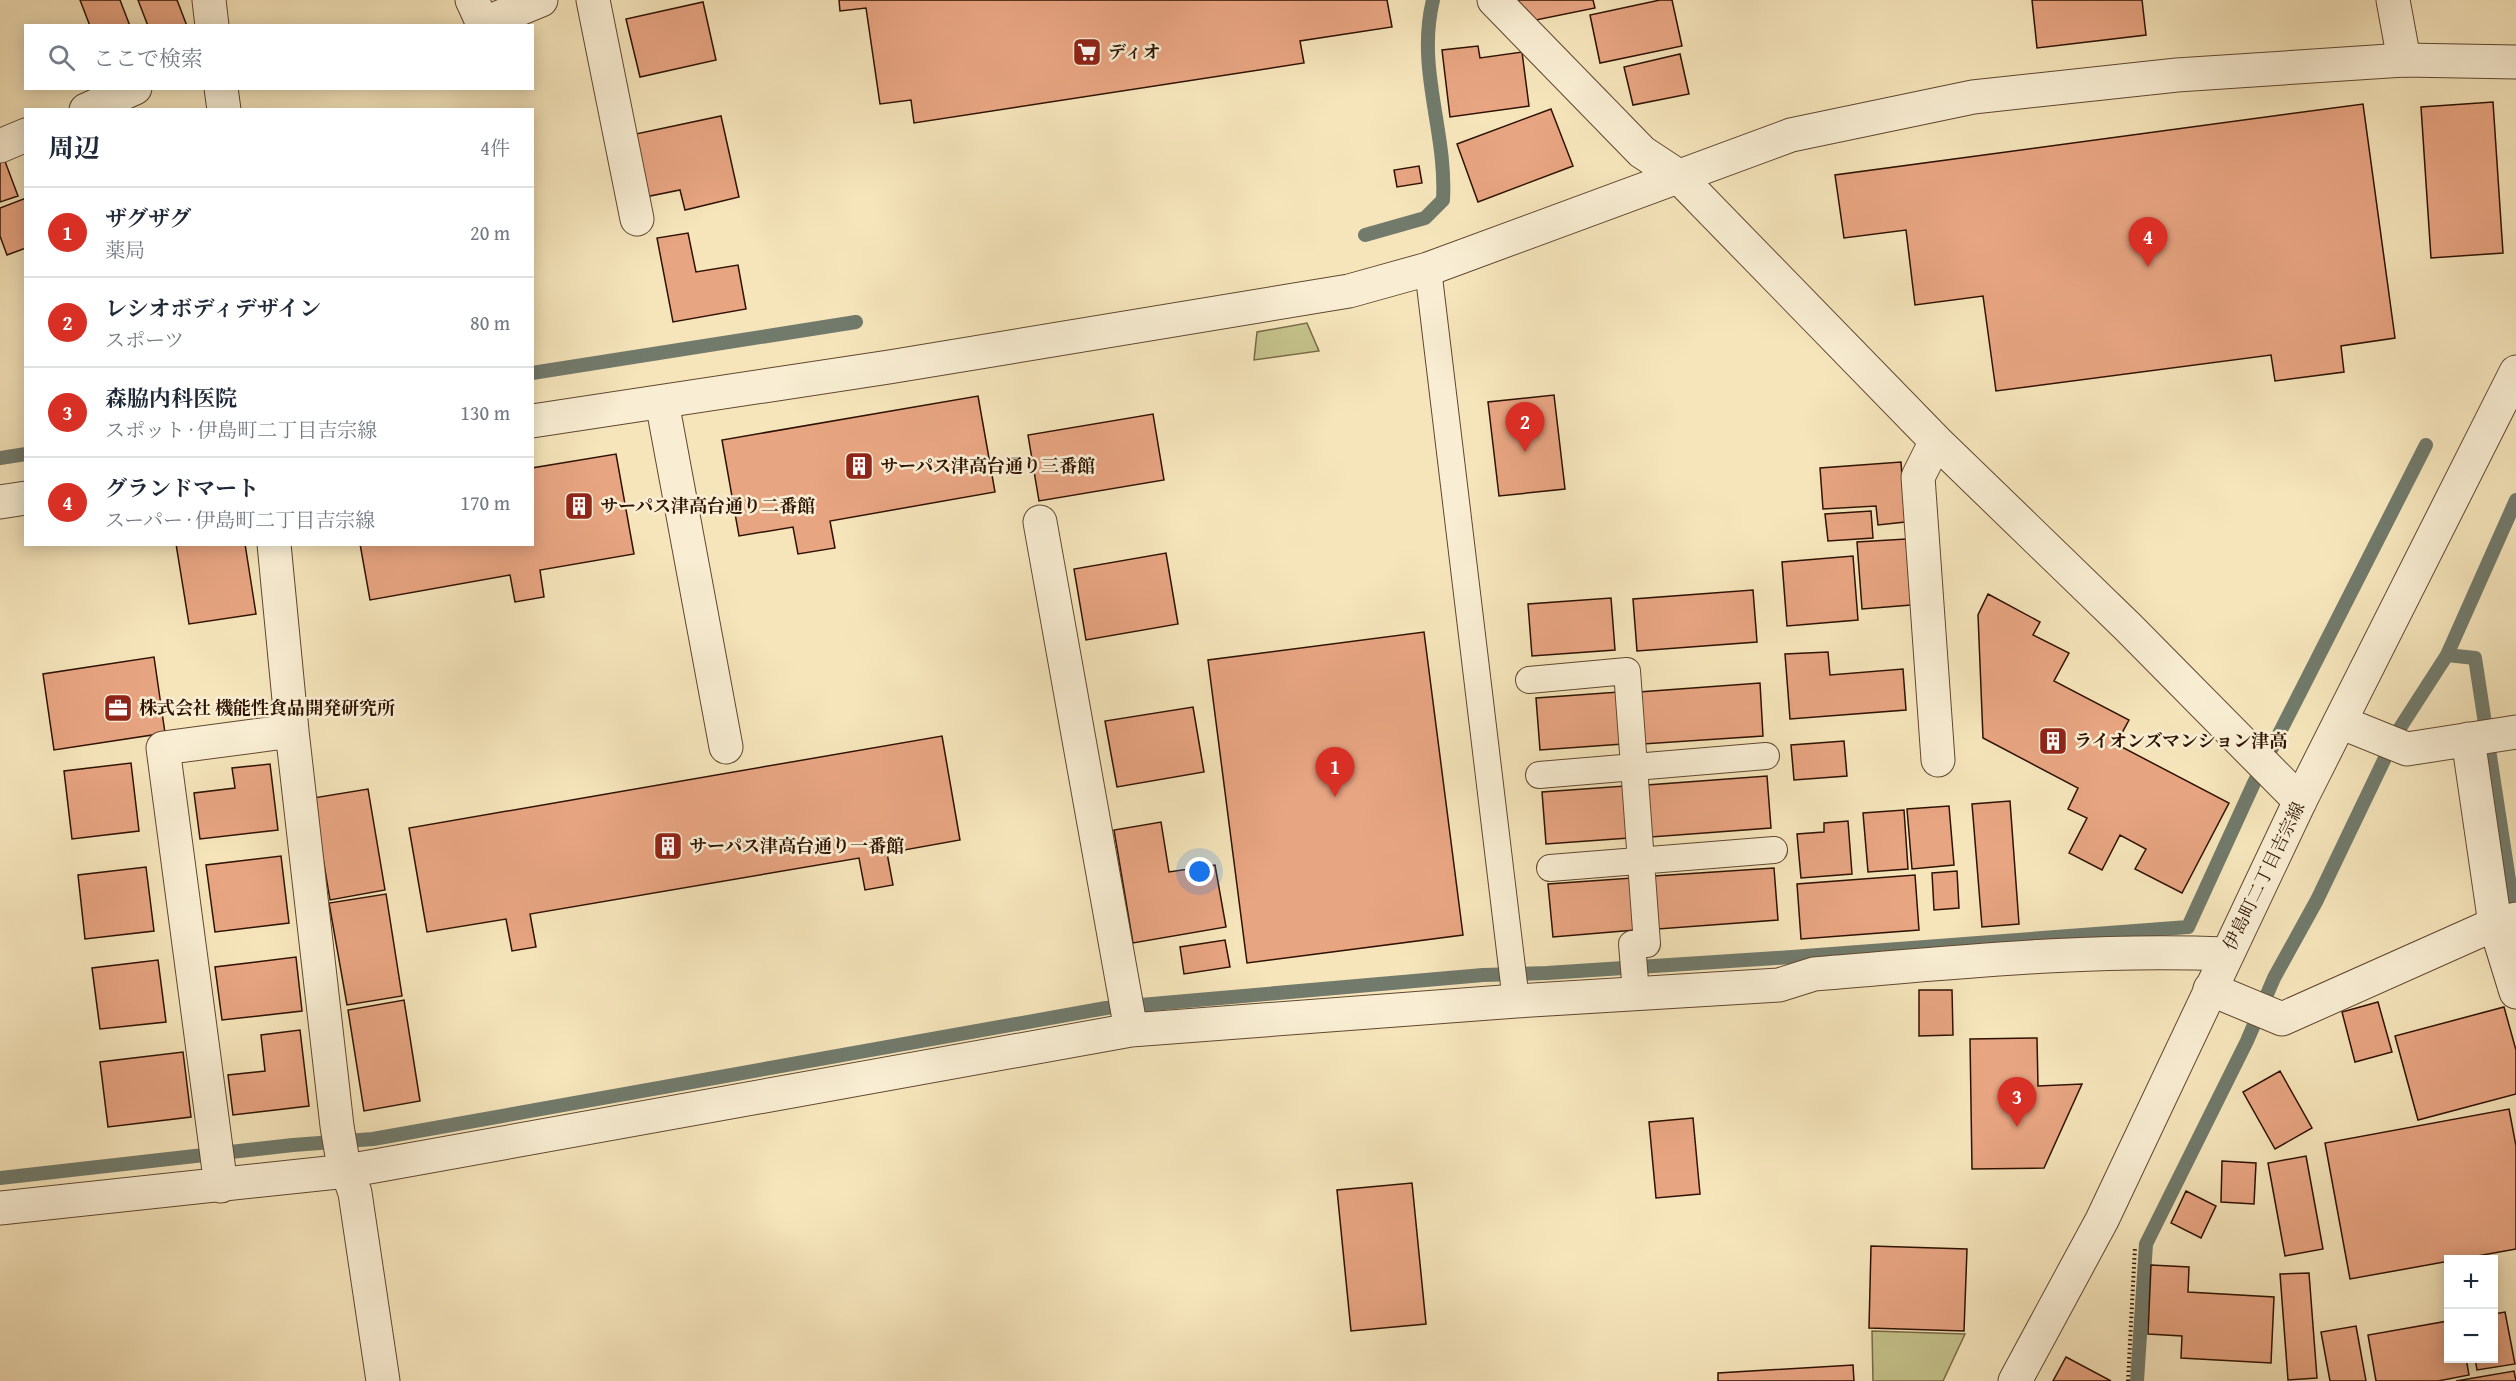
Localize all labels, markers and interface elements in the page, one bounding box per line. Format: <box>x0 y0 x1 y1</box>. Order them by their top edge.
search box <box>24 24 534 90</box>
supermarket icon: ディオ <box>1071 36 1103 68</box>
place label: ディオ <box>1108 38 1161 65</box>
icon: search <box>45 41 78 74</box>
text: ここで検索 <box>93 42 203 74</box>
text: 周辺 <box>48 128 100 167</box>
text: 4件 <box>480 133 510 162</box>
text: ザグザグ <box>105 202 191 234</box>
text: 1 <box>62 218 73 247</box>
text: 20 m <box>470 218 510 247</box>
pin: 4 <box>2128 218 2168 267</box>
text: 薬局 <box>105 235 145 264</box>
text: レシオボディデザイン <box>105 292 321 324</box>
text: 2 <box>62 308 73 337</box>
text: 80 m <box>470 308 510 337</box>
text: スポーツ <box>105 325 184 354</box>
text: 森脇内科医院 <box>105 382 237 414</box>
text: 3 <box>62 398 73 427</box>
text: 130 m <box>460 398 510 427</box>
pin: 2 <box>1506 402 1544 452</box>
text: スポット · 伊島町二丁目吉宗線 <box>105 415 377 444</box>
building icon: サーパス津高台通り三番館 <box>843 450 875 482</box>
place label: サーパス津高台通り三番館 <box>880 452 1095 479</box>
text: グランドマート <box>105 472 259 504</box>
text: 4 <box>62 488 73 517</box>
text: 170 m <box>460 488 510 517</box>
building icon: サーパス津高台通り二番館 <box>563 490 595 522</box>
place label: サーパス津高台通り二番館 <box>600 492 815 519</box>
text: スーパー · 伊島町二丁目吉宗線 <box>105 505 375 534</box>
office icon: 株式会社 機能性食品開発研究所 <box>102 692 134 724</box>
place label: 株式会社 機能性食品開発研究所 <box>139 694 395 721</box>
building icon: ライオンズマンション津高 <box>2037 725 2069 757</box>
place label: ライオンズマンション津高 <box>2074 727 2287 754</box>
pin: 1 <box>1316 748 1354 797</box>
street label: 伊島町二丁目吉宗線 <box>2216 797 2311 955</box>
building icon: サーパス津高台通り一番館 <box>652 830 684 862</box>
place label: サーパス津高台通り一番館 <box>689 832 904 859</box>
your location <box>1185 857 1214 886</box>
pin: 3 <box>1998 1078 2036 1127</box>
map controls <box>2444 1255 2498 1363</box>
button: + <box>2444 1255 2498 1309</box>
button: − <box>2444 1309 2498 1363</box>

